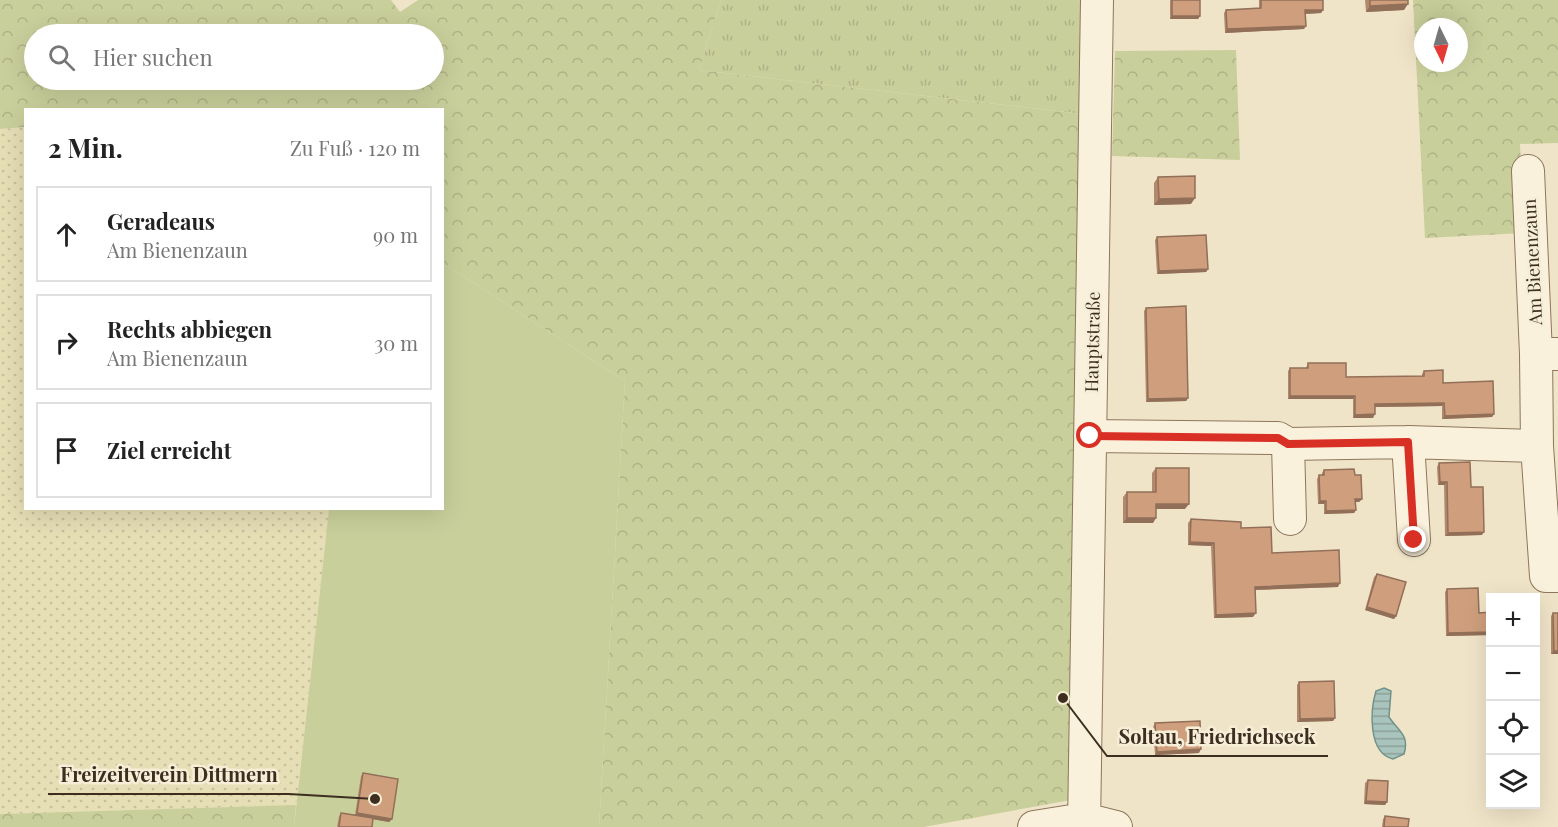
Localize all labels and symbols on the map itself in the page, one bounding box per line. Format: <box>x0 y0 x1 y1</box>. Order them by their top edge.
north arrow <box>1414 18 1468 72</box>
street label: Am Bienenzaun <box>1517 198 1547 327</box>
street label: Hauptstraße <box>1079 291 1105 393</box>
route start <box>1076 422 1102 448</box>
route end <box>1400 526 1426 552</box>
callout: Soltau, Friedrichseck <box>1107 718 1328 756</box>
text: Soltau, Friedrichseck <box>1119 722 1316 749</box>
callout: Freizeitverein Dittmern <box>48 756 289 794</box>
text: Freizeitverein Dittmern <box>60 760 278 787</box>

